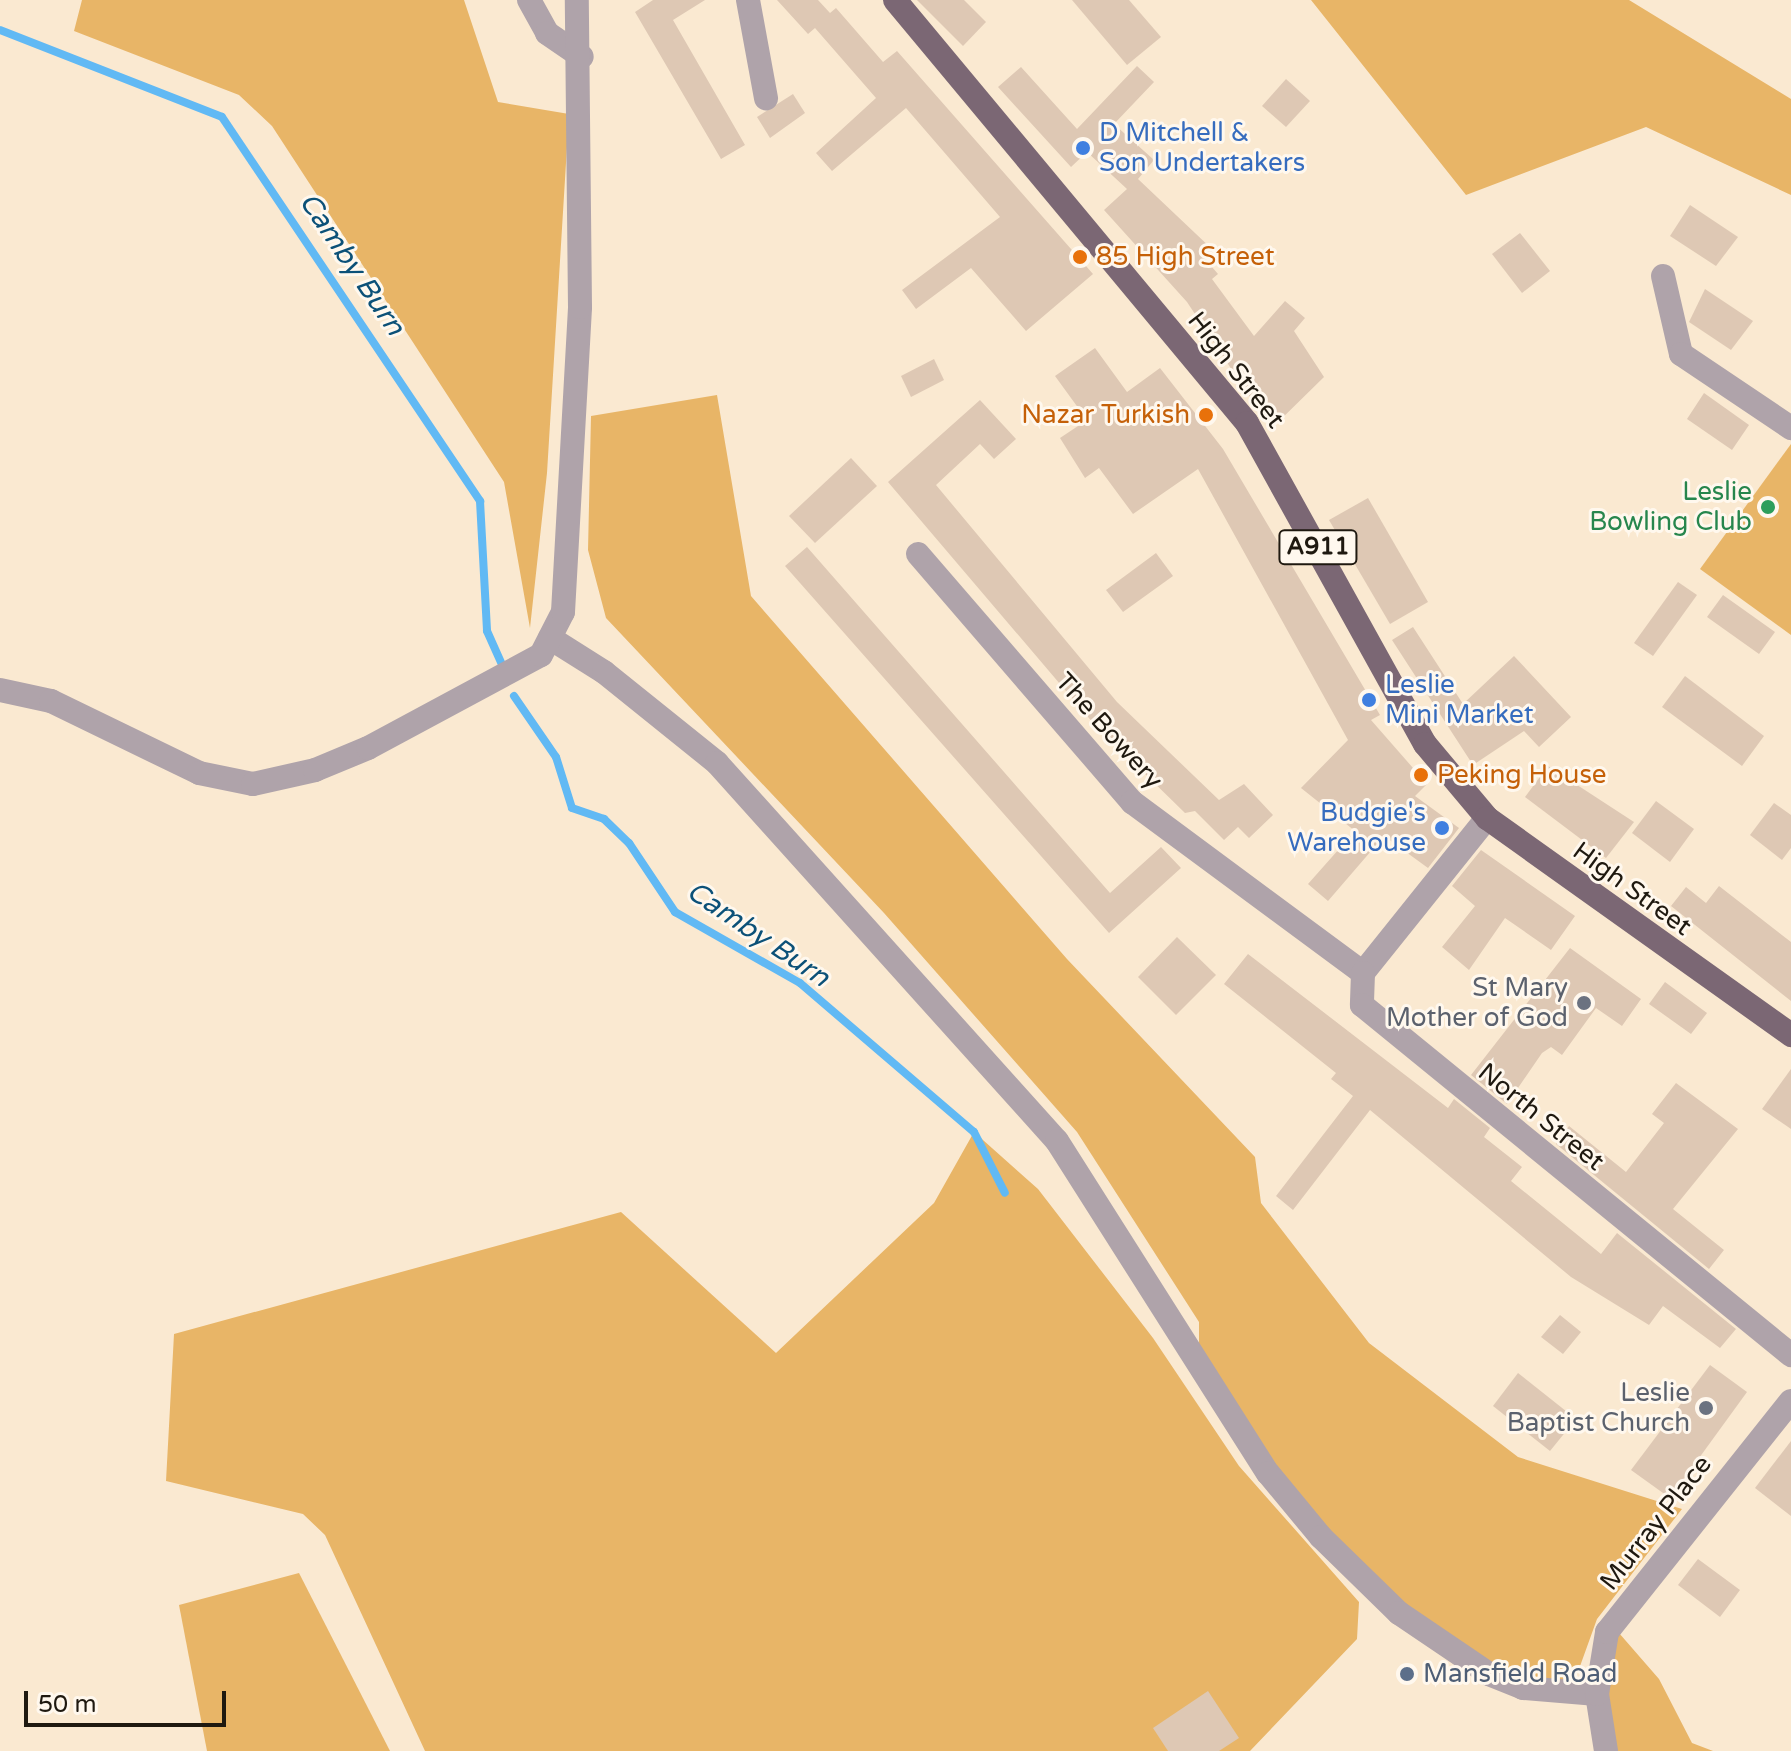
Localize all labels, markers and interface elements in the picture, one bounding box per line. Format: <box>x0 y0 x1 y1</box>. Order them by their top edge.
place label: D Mitchell & Son Undertakers <box>1099 117 1305 178</box>
marker: D Mitchell & Son Undertakers <box>1074 139 1092 157</box>
water label: Camby Burn <box>292 186 412 342</box>
place label: 85 High Street <box>1096 241 1275 273</box>
marker: 85 High Street <box>1071 248 1089 266</box>
street label: High Street <box>1181 306 1291 434</box>
place label: Nazar Turkish <box>1021 399 1190 431</box>
marker: Nazar Turkish <box>1197 406 1215 424</box>
place label: Leslie Bowling Club <box>1589 476 1752 538</box>
marker: Leslie Bowling Club <box>1759 498 1777 516</box>
road number: A911 <box>1278 527 1358 567</box>
street label: The Bowery <box>1049 666 1169 796</box>
place label: Leslie Mini Market <box>1385 669 1534 730</box>
marker: Leslie Mini Market <box>1360 691 1378 709</box>
place label: Peking House <box>1437 759 1607 791</box>
marker: Peking House <box>1412 766 1430 784</box>
place label: Budgie's Warehouse <box>1287 797 1426 858</box>
marker: Budgie's Warehouse <box>1433 819 1451 837</box>
street label: High Street <box>1567 835 1697 943</box>
water label: Camby Burn <box>680 874 836 994</box>
place label: St Mary Mother of God <box>1386 972 1568 1034</box>
marker: St Mary Mother of God <box>1575 994 1593 1012</box>
street label: North Street <box>1472 1057 1610 1177</box>
place label: Leslie Baptist Church <box>1507 1377 1690 1438</box>
marker: Leslie Baptist Church <box>1697 1399 1715 1417</box>
street label: Murray Place <box>1594 1449 1718 1597</box>
place label: Mansfield Road <box>1423 1658 1617 1690</box>
marker: Mansfield Road <box>1398 1665 1416 1683</box>
scale bar <box>28 1675 230 1725</box>
text: 50 m <box>38 1690 96 1719</box>

